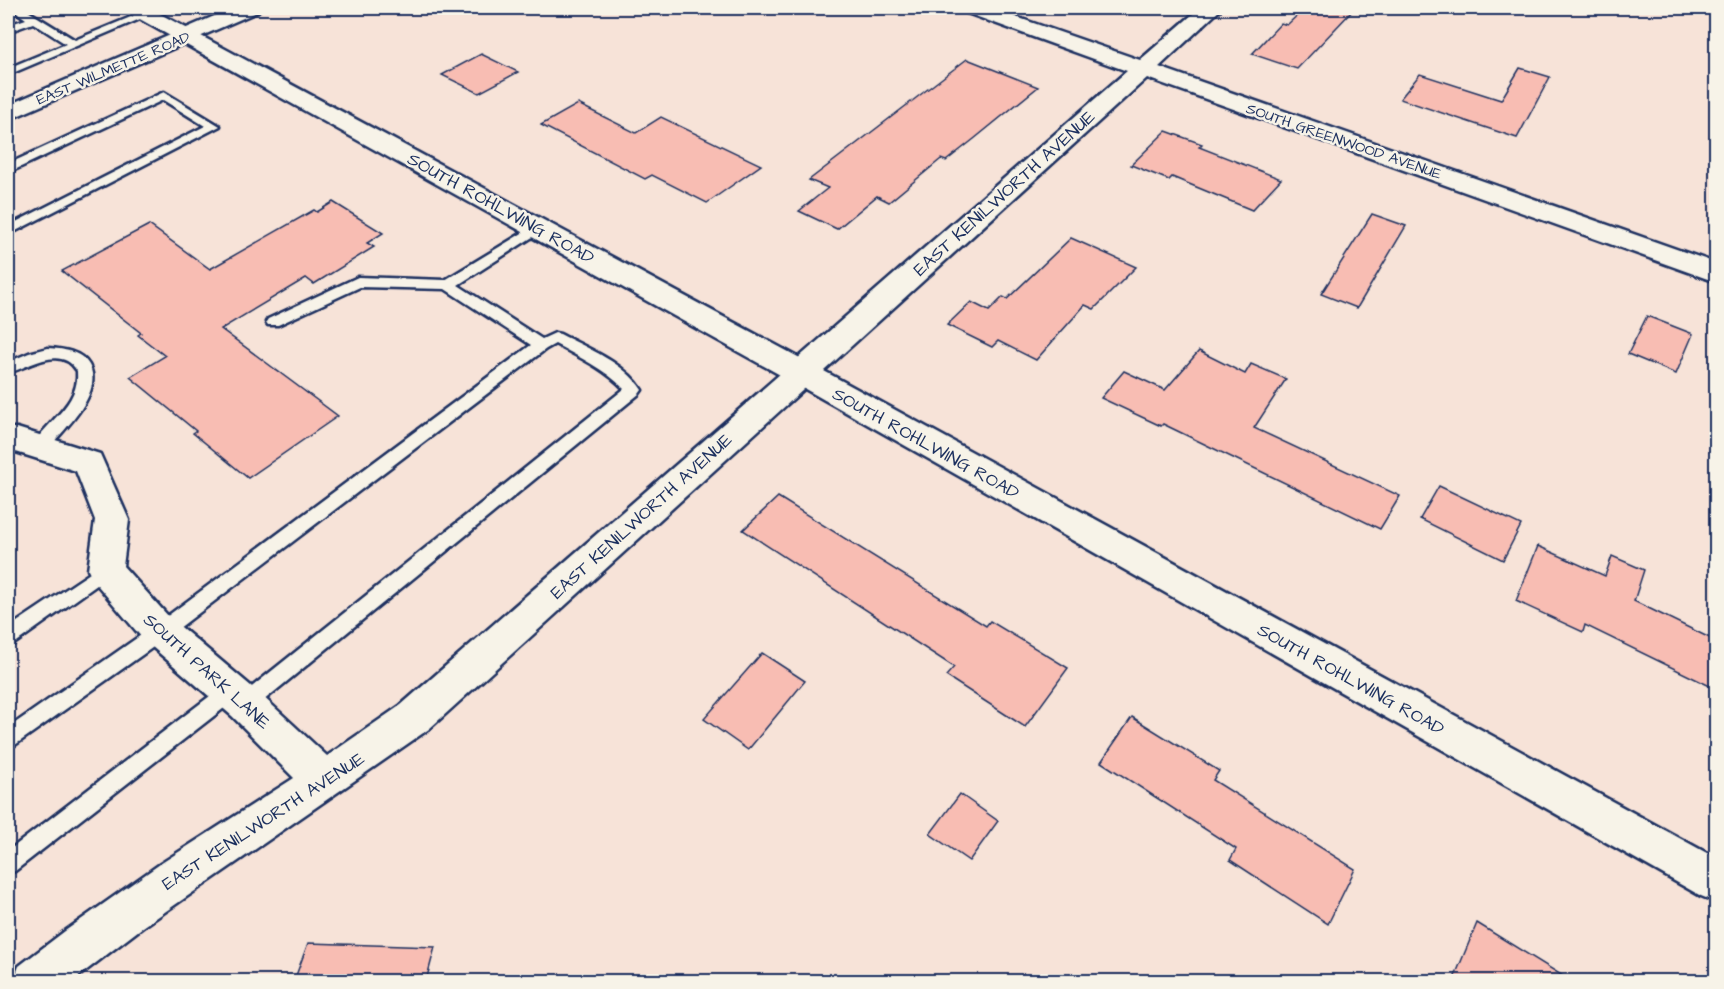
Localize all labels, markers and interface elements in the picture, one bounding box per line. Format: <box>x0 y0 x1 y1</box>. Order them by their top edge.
street label: EAST WILMETTE ROAD <box>33 26 194 110</box>
street label: SOUTH GREENWOOD AVENUE <box>1243 98 1444 185</box>
street label: EAST KENILWORTH AVENUE <box>908 105 1101 282</box>
street label: SOUTH ROHLWING ROAD <box>403 147 599 270</box>
street label: SOUTH ROHLWING ROAD <box>828 382 1024 505</box>
street label: EAST KENILWORTH AVENUE <box>545 428 738 605</box>
street label: SOUTH PARK LANE <box>138 608 276 735</box>
street label: SOUTH ROHLWING ROAD <box>1253 618 1449 741</box>
street label: EAST KENILWORTH AVENUE <box>157 746 370 896</box>

